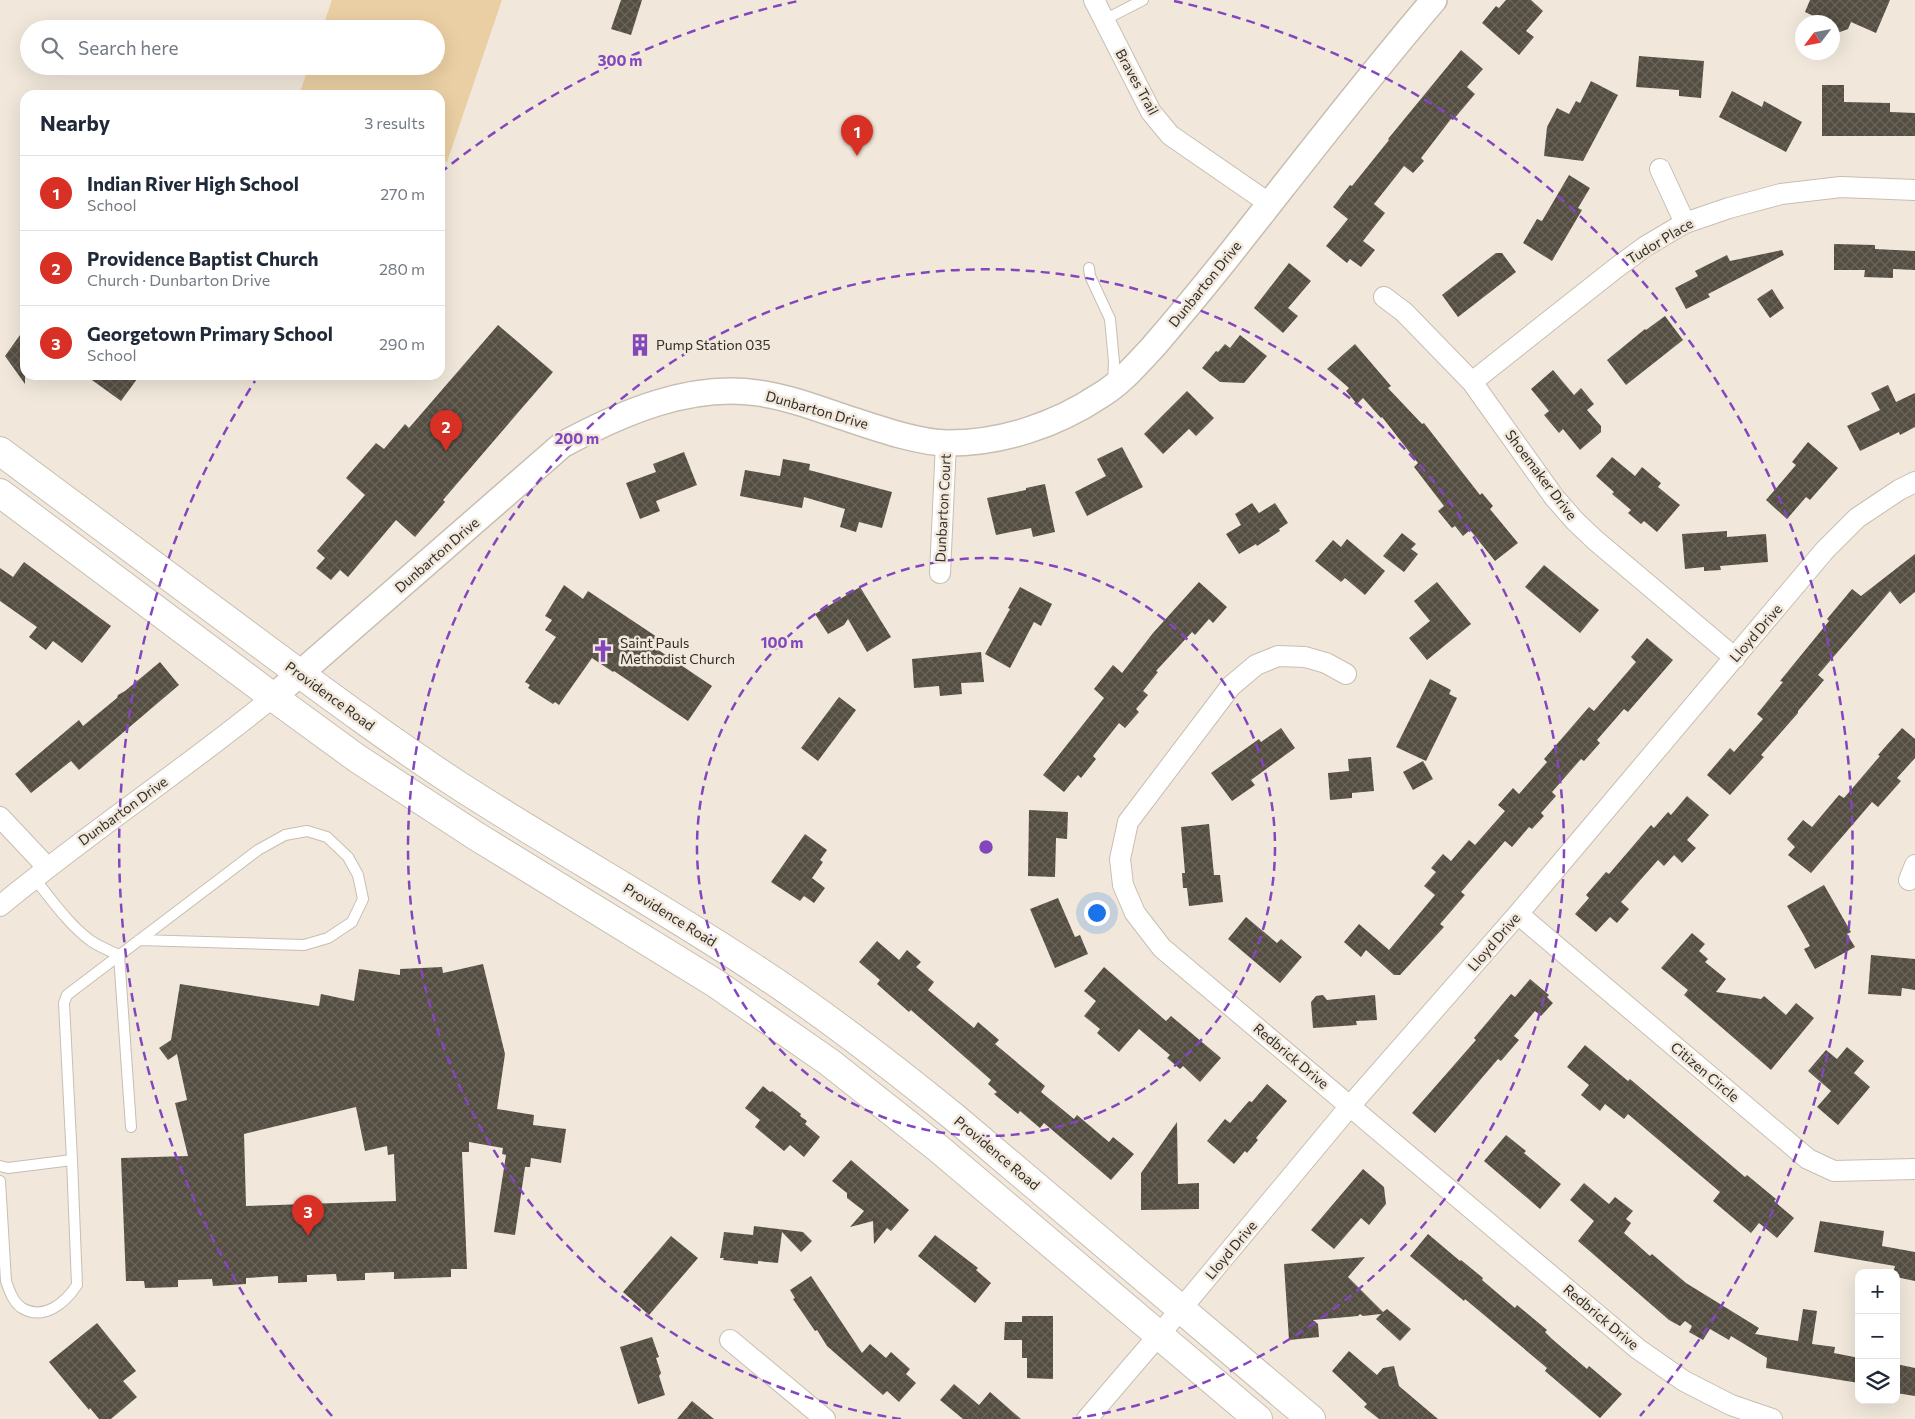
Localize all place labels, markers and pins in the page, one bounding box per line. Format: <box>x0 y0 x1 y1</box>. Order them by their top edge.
pin: 1 <box>841 115 873 156</box>
building icon: Pump Station 035 <box>627 332 653 358</box>
place label: Pump Station 035 <box>656 336 770 353</box>
pin: 2 <box>430 410 462 451</box>
place label: Saint Pauls Methodist Church <box>620 634 735 667</box>
church icon: Saint Pauls Methodist Church <box>590 638 616 664</box>
centre of rings <box>977 838 995 856</box>
pin: 3 <box>292 1195 324 1236</box>

